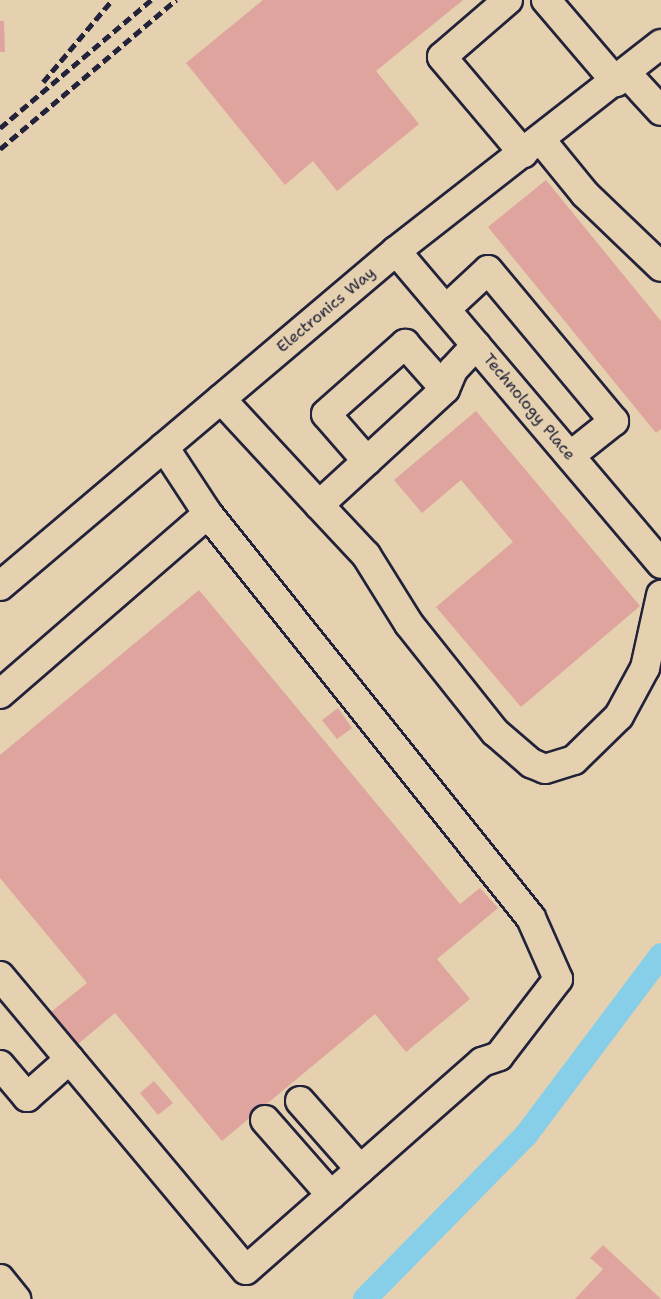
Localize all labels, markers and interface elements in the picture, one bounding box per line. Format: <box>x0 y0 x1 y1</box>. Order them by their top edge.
street label: Electronics Way <box>273 263 379 357</box>
street label: Technology Place <box>479 350 579 464</box>

